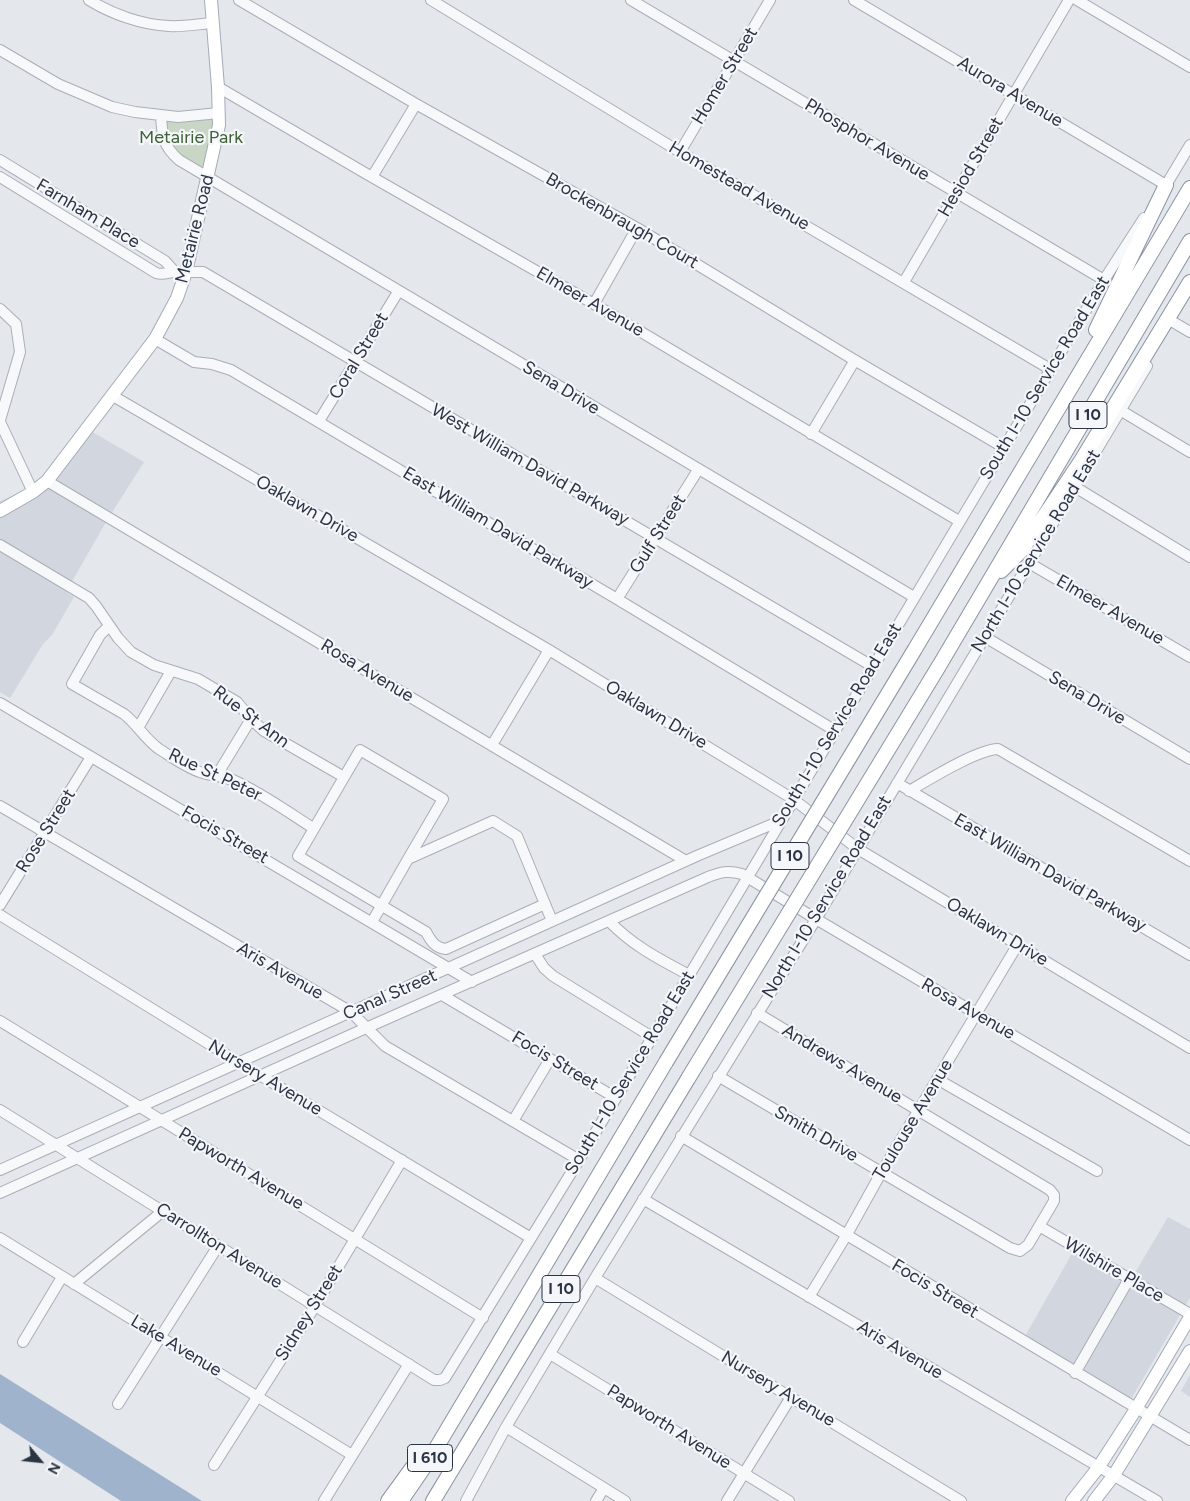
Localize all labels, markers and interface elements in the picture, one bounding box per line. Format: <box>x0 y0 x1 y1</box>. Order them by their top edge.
street label: Homer Street <box>687 23 763 129</box>
street label: Aurora Avenue <box>953 52 1067 132</box>
street label: Phosphor Avenue <box>801 94 933 186</box>
street label: Hesiod Street <box>934 113 1008 221</box>
park label: Metairie Park <box>139 127 243 149</box>
street label: Homestead Avenue <box>665 137 813 235</box>
street label: Brockenbraugh Court <box>542 168 702 274</box>
street label: Metairie Road <box>171 172 219 286</box>
street label: Farnham Place <box>32 175 144 253</box>
street label: Elmeer Avenue <box>532 262 648 342</box>
street label: South I-10 Service Road East <box>975 272 1115 484</box>
street label: Coral Street <box>325 309 393 403</box>
street label: Sena Drive <box>519 357 603 419</box>
street label: West William David Parkway <box>427 399 633 531</box>
road number: I 10 <box>1069 402 1107 428</box>
street label: North I-10 Service Road East <box>967 446 1105 656</box>
street label: East William David Parkway <box>399 462 597 594</box>
street label: Oaklawn Drive <box>252 471 362 547</box>
street label: Gulf Street <box>625 490 691 578</box>
street label: Elmeer Avenue <box>1052 570 1168 650</box>
street label: South I-10 Service Road East <box>767 619 907 831</box>
street label: Rosa Avenue <box>317 635 417 707</box>
street label: Sena Drive <box>1045 667 1129 729</box>
street label: Oaklawn Drive <box>601 676 711 754</box>
street label: Rue St Ann <box>208 681 294 753</box>
street label: Rue St Peter <box>165 744 265 806</box>
street label: Rose Street <box>12 785 80 877</box>
street label: North I-10 Service Road East <box>758 792 896 1002</box>
street label: Focis Street <box>177 801 273 869</box>
street label: East William David Parkway <box>950 809 1150 937</box>
road number: I 10 <box>771 842 809 869</box>
street label: Oaklawn Drive <box>942 893 1052 971</box>
street label: Aris Avenue <box>233 938 327 1004</box>
street label: Canal Street <box>340 965 440 1025</box>
street label: South I-10 Service Road East <box>560 967 700 1179</box>
street label: Rosa Avenue <box>917 973 1019 1045</box>
street label: Andrews Avenue <box>778 1020 906 1108</box>
street label: Focis Street <box>508 1027 602 1095</box>
street label: Nursery Avenue <box>204 1035 326 1121</box>
street label: Toulouse Avenue <box>868 1056 958 1184</box>
street label: Smith Drive <box>770 1101 862 1167</box>
street label: Papworth Avenue <box>174 1123 308 1215</box>
street label: Carrollton Avenue <box>152 1198 286 1294</box>
street label: Wilshire Place <box>1060 1233 1168 1307</box>
street label: Focis Street <box>888 1255 982 1323</box>
street label: Sidney Street <box>271 1261 347 1365</box>
road number: I 10 <box>542 1276 580 1302</box>
street label: Lake Avenue <box>127 1310 225 1382</box>
street label: Aris Avenue <box>853 1316 947 1384</box>
street label: Nursery Avenue <box>717 1346 839 1432</box>
street label: Papworth Avenue <box>603 1380 735 1474</box>
north arrow <box>15 1436 65 1486</box>
road number: I 610 <box>408 1445 452 1472</box>
text: N <box>44 1459 64 1477</box>

